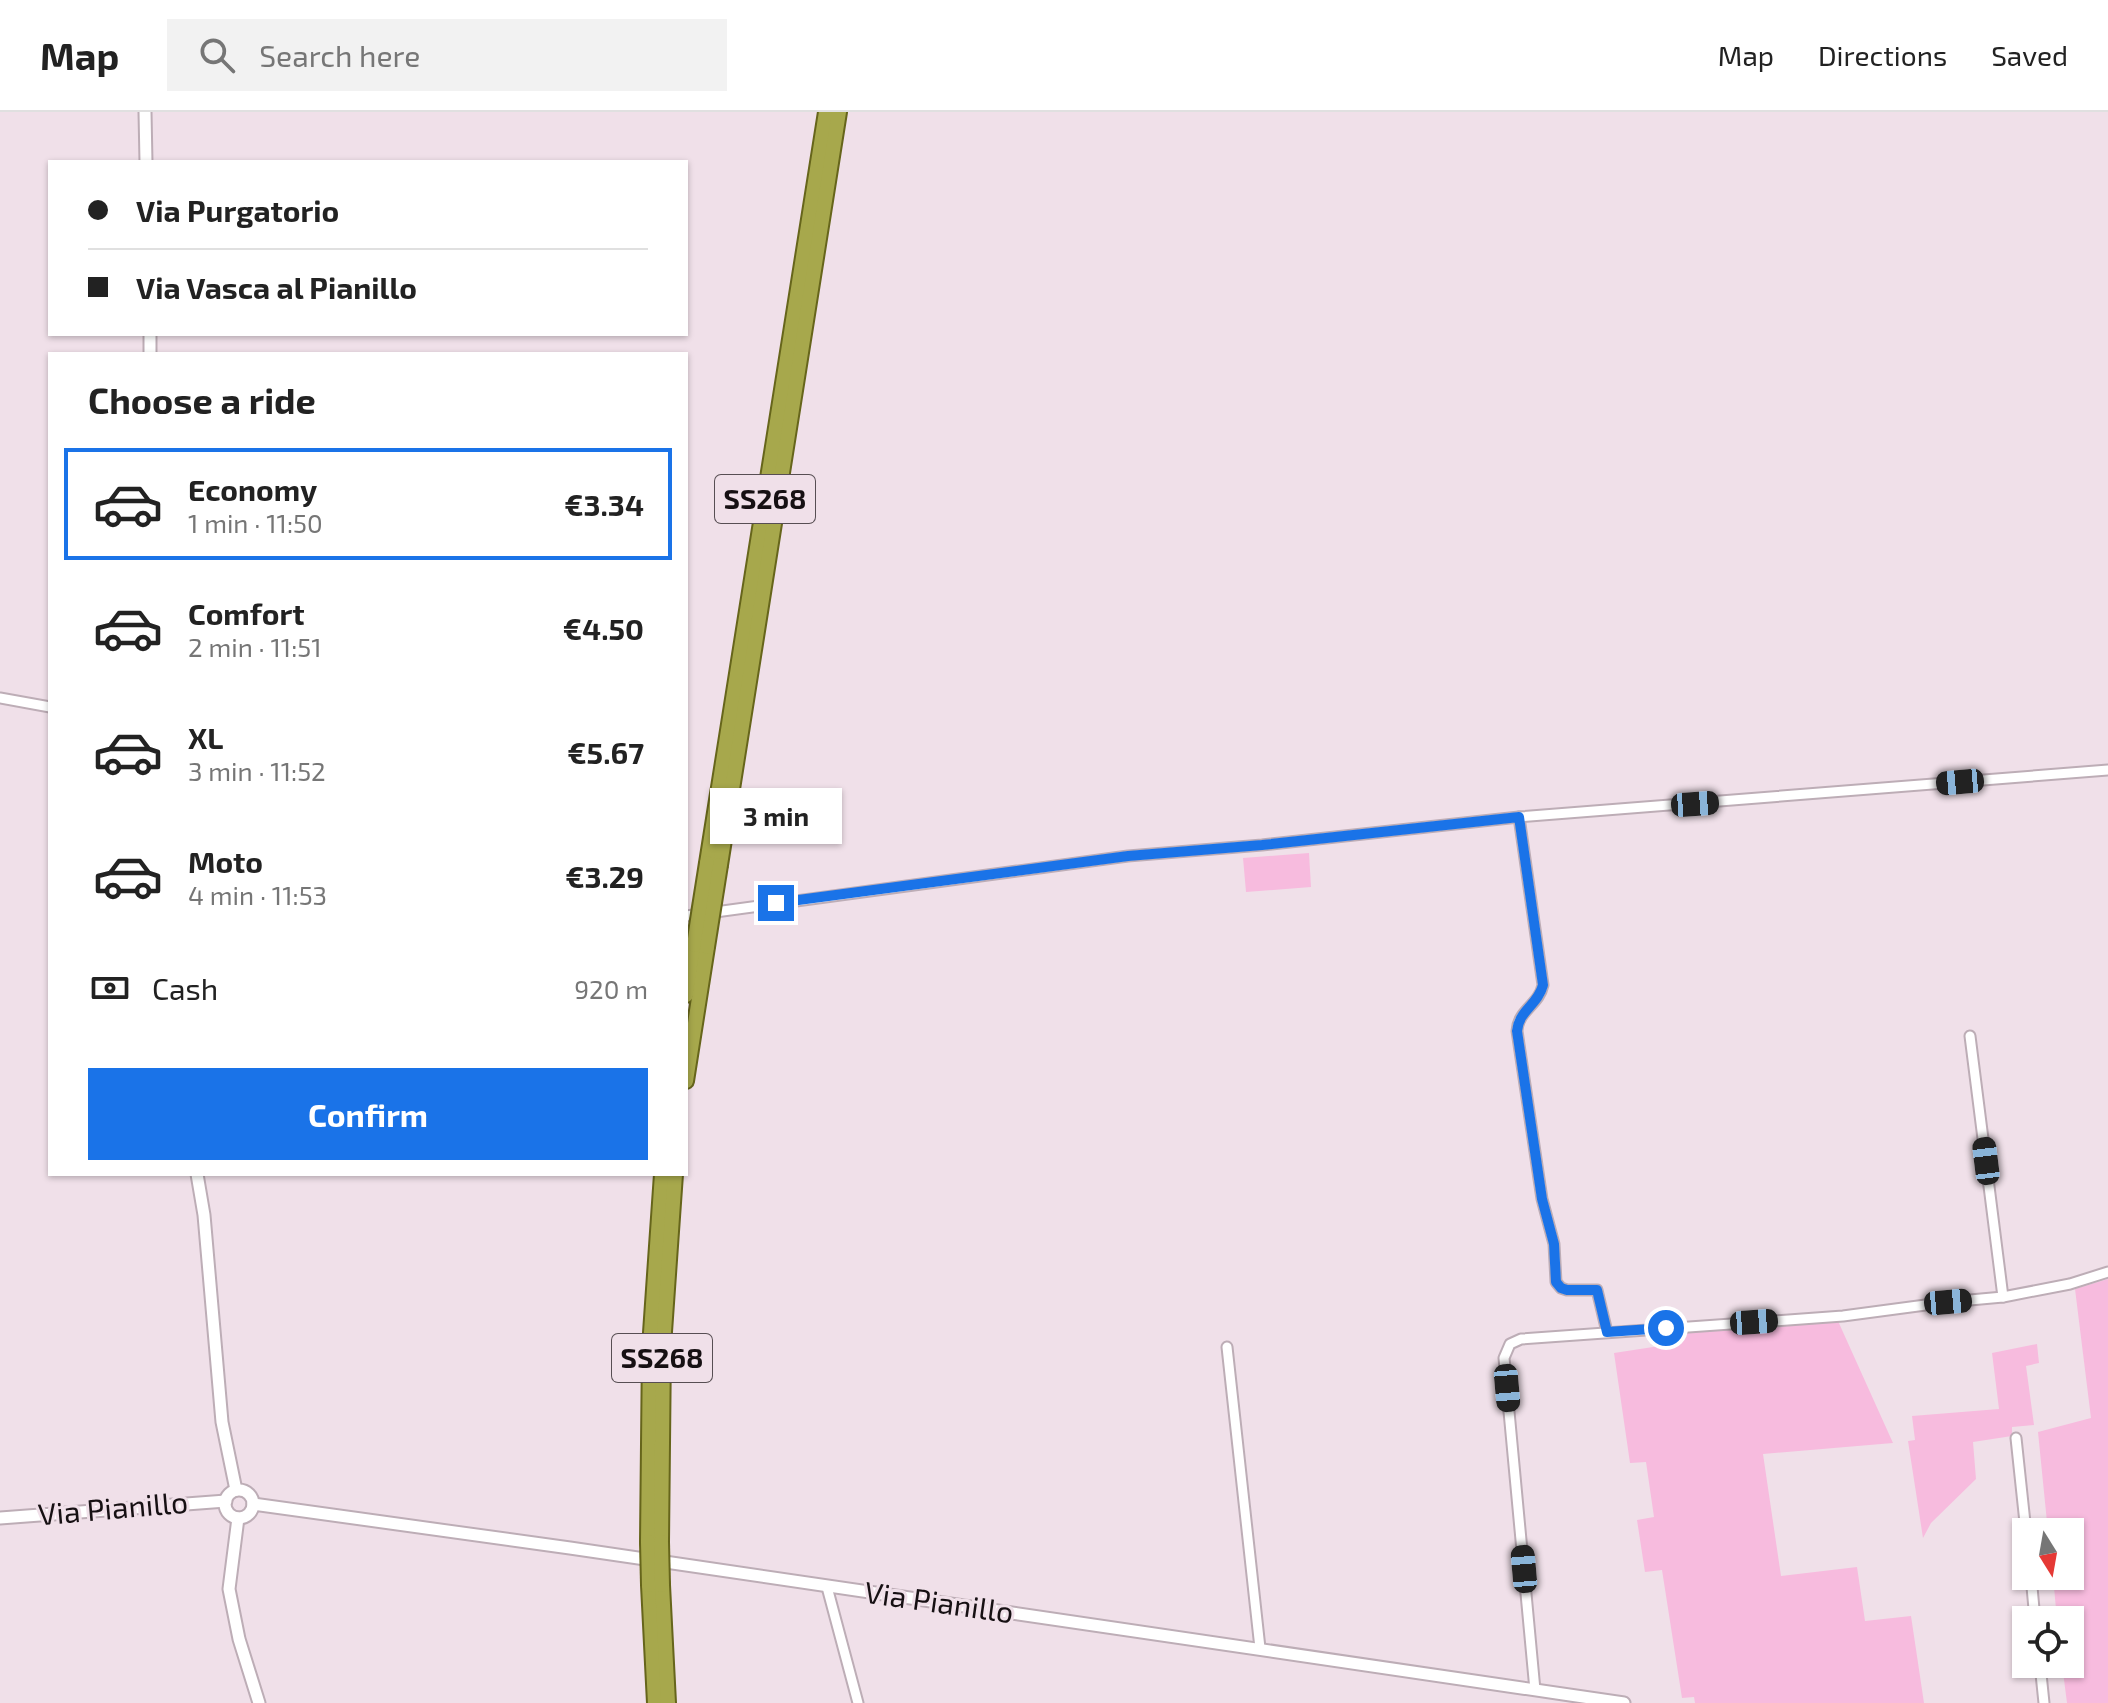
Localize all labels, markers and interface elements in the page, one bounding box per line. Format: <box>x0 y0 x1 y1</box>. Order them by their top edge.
search box <box>167 19 727 91</box>
text: Map <box>40 32 119 78</box>
icon: search <box>195 33 239 77</box>
text: Search here <box>259 37 420 73</box>
text: Map <box>1718 38 1774 72</box>
text: Directions <box>1818 38 1947 72</box>
text: Saved <box>1991 38 2068 72</box>
text: Via Purgatorio <box>136 192 339 228</box>
text: Via Vasca al Pianillo <box>136 269 417 305</box>
text: Choose a ride <box>88 378 316 421</box>
icon: car <box>92 468 164 540</box>
text: Economy <box>188 471 317 507</box>
road number: SS268 <box>715 475 815 523</box>
text: €3.34 <box>564 486 644 522</box>
text: 1 min · 11:50 <box>188 507 323 538</box>
icon: car <box>92 592 164 664</box>
text: Comfort <box>188 595 305 631</box>
text: €4.50 <box>563 610 644 646</box>
text: 2 min · 11:51 <box>188 631 322 662</box>
icon: car <box>92 716 164 788</box>
text: XL <box>188 719 223 755</box>
text: €5.67 <box>567 734 644 770</box>
text: 3 min · 11:52 <box>188 755 326 786</box>
car <box>1935 768 1985 796</box>
callout: 3 min <box>710 787 842 843</box>
car <box>1670 790 1720 818</box>
text: 3 min <box>743 800 809 831</box>
icon: car <box>92 840 164 912</box>
text: Moto <box>188 843 263 879</box>
text: €3.29 <box>565 858 644 894</box>
text: 4 min · 11:53 <box>188 879 327 910</box>
route end <box>758 885 794 921</box>
icon: cash <box>88 966 132 1010</box>
text: Cash <box>152 970 218 1006</box>
text: 920 m <box>574 973 648 1004</box>
button: Confirm <box>88 1068 648 1160</box>
car <box>1971 1136 2001 1186</box>
car <box>1923 1288 1973 1316</box>
car <box>1729 1308 1779 1336</box>
route start <box>1648 1310 1684 1346</box>
road number: SS268 <box>612 1334 712 1382</box>
car <box>1493 1363 1521 1413</box>
street label: Via Pianillo <box>36 1483 189 1531</box>
north arrow <box>2012 1518 2084 1590</box>
map controls <box>2012 1518 2084 1678</box>
car <box>1510 1544 1538 1594</box>
street label: Via Pianillo <box>862 1573 1016 1629</box>
button: locate <box>2012 1606 2084 1678</box>

